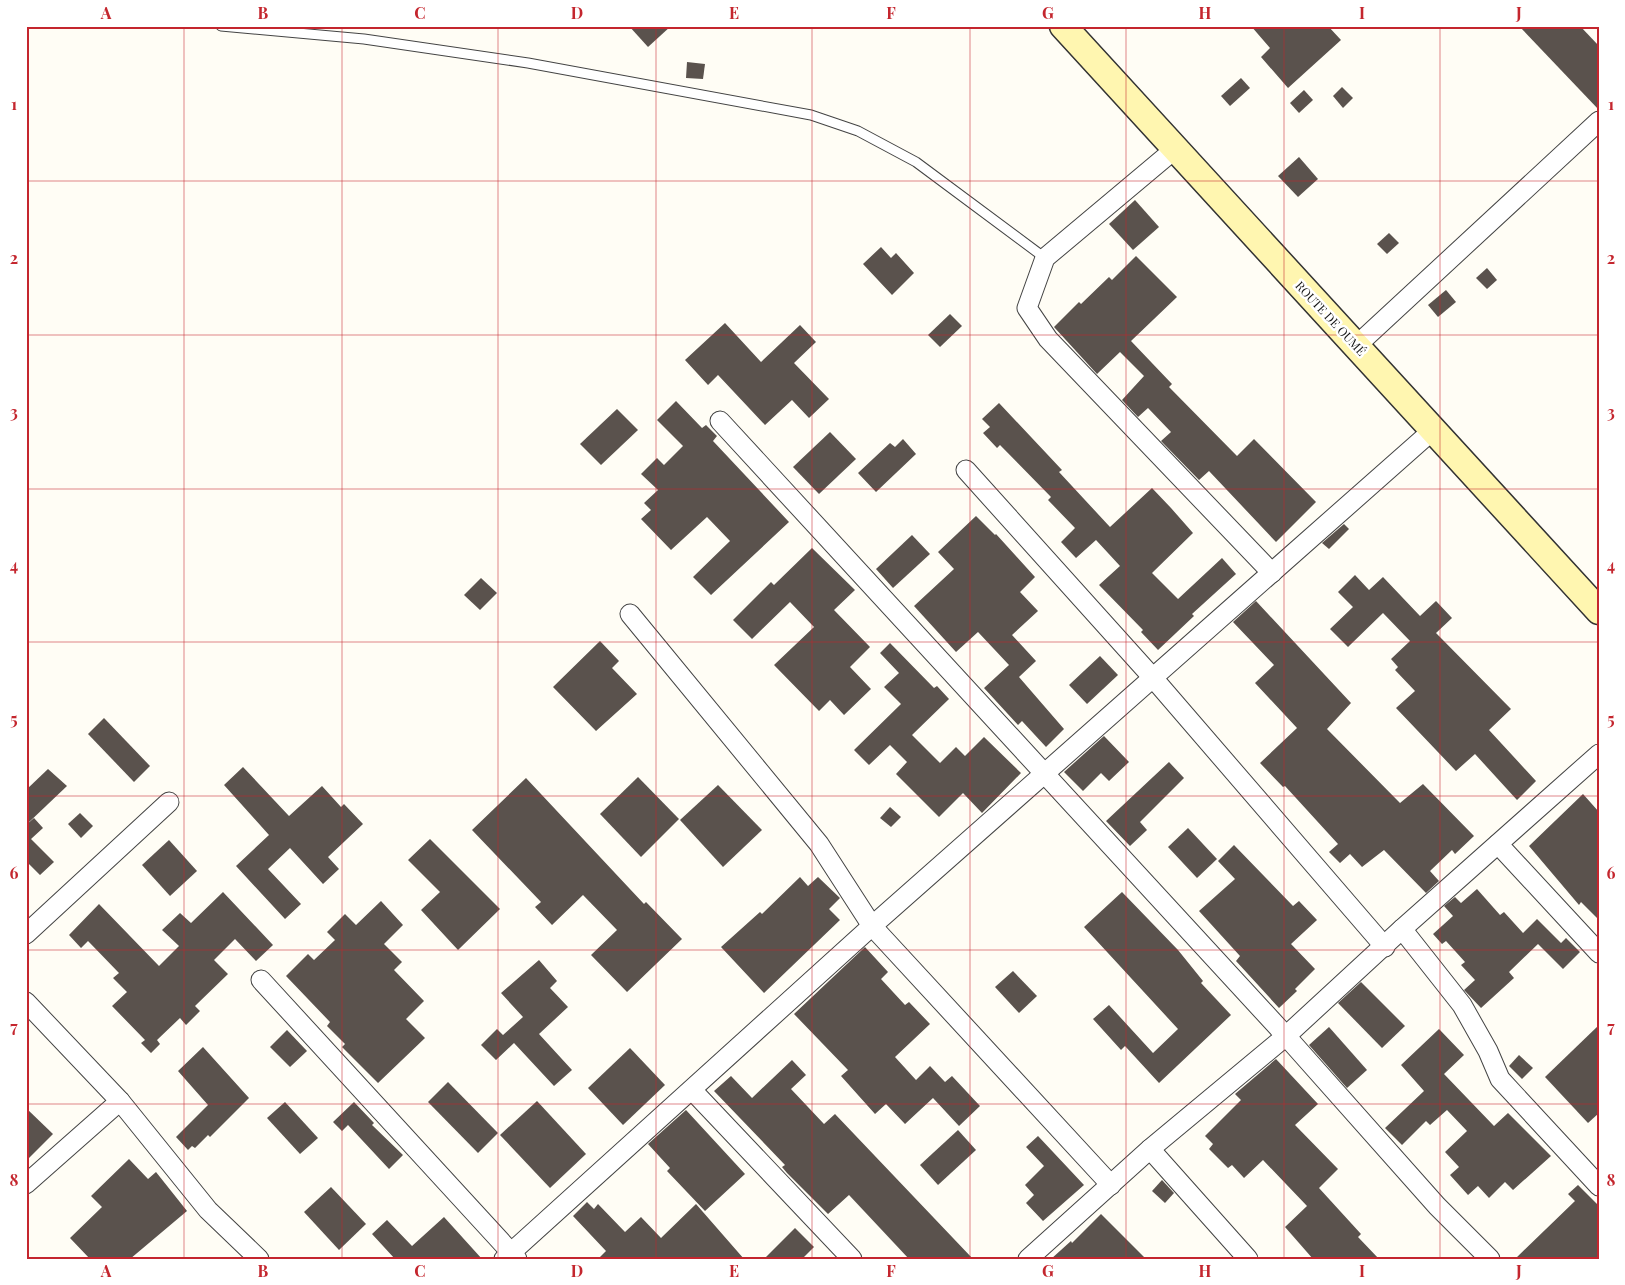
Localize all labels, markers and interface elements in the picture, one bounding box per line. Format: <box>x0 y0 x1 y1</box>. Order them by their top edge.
text: A <box>100 2 112 23</box>
text: B <box>258 2 269 23</box>
text: C <box>414 2 426 23</box>
text: D <box>571 2 583 23</box>
text: E <box>729 2 739 23</box>
text: F <box>886 2 896 23</box>
text: G <box>1042 2 1054 23</box>
text: H <box>1199 2 1212 23</box>
text: I <box>1359 2 1365 23</box>
text: J <box>1515 2 1522 23</box>
text: 1 <box>11 93 17 114</box>
text: 1 <box>1608 93 1614 114</box>
text: 2 <box>10 247 18 268</box>
text: 2 <box>1607 247 1615 268</box>
street label: ROUTE DE OUMÉ <box>1292 277 1370 359</box>
text: 3 <box>10 401 18 422</box>
text: 3 <box>1607 401 1615 422</box>
text: 4 <box>10 554 18 575</box>
text: 4 <box>1607 554 1615 575</box>
text: 5 <box>10 708 18 729</box>
text: 5 <box>1607 708 1615 729</box>
text: 6 <box>10 862 19 883</box>
text: 6 <box>1607 862 1616 883</box>
text: 7 <box>10 1016 18 1037</box>
text: 7 <box>1607 1016 1615 1037</box>
text: 8 <box>10 1169 19 1190</box>
text: 8 <box>1607 1169 1616 1190</box>
text: A <box>100 1260 112 1281</box>
text: B <box>258 1260 269 1281</box>
text: C <box>414 1260 426 1281</box>
text: D <box>571 1260 583 1281</box>
text: E <box>729 1260 739 1281</box>
text: F <box>886 1260 896 1281</box>
text: G <box>1042 1260 1054 1281</box>
text: H <box>1199 1260 1212 1281</box>
text: I <box>1359 1260 1365 1281</box>
text: J <box>1515 1260 1522 1281</box>

